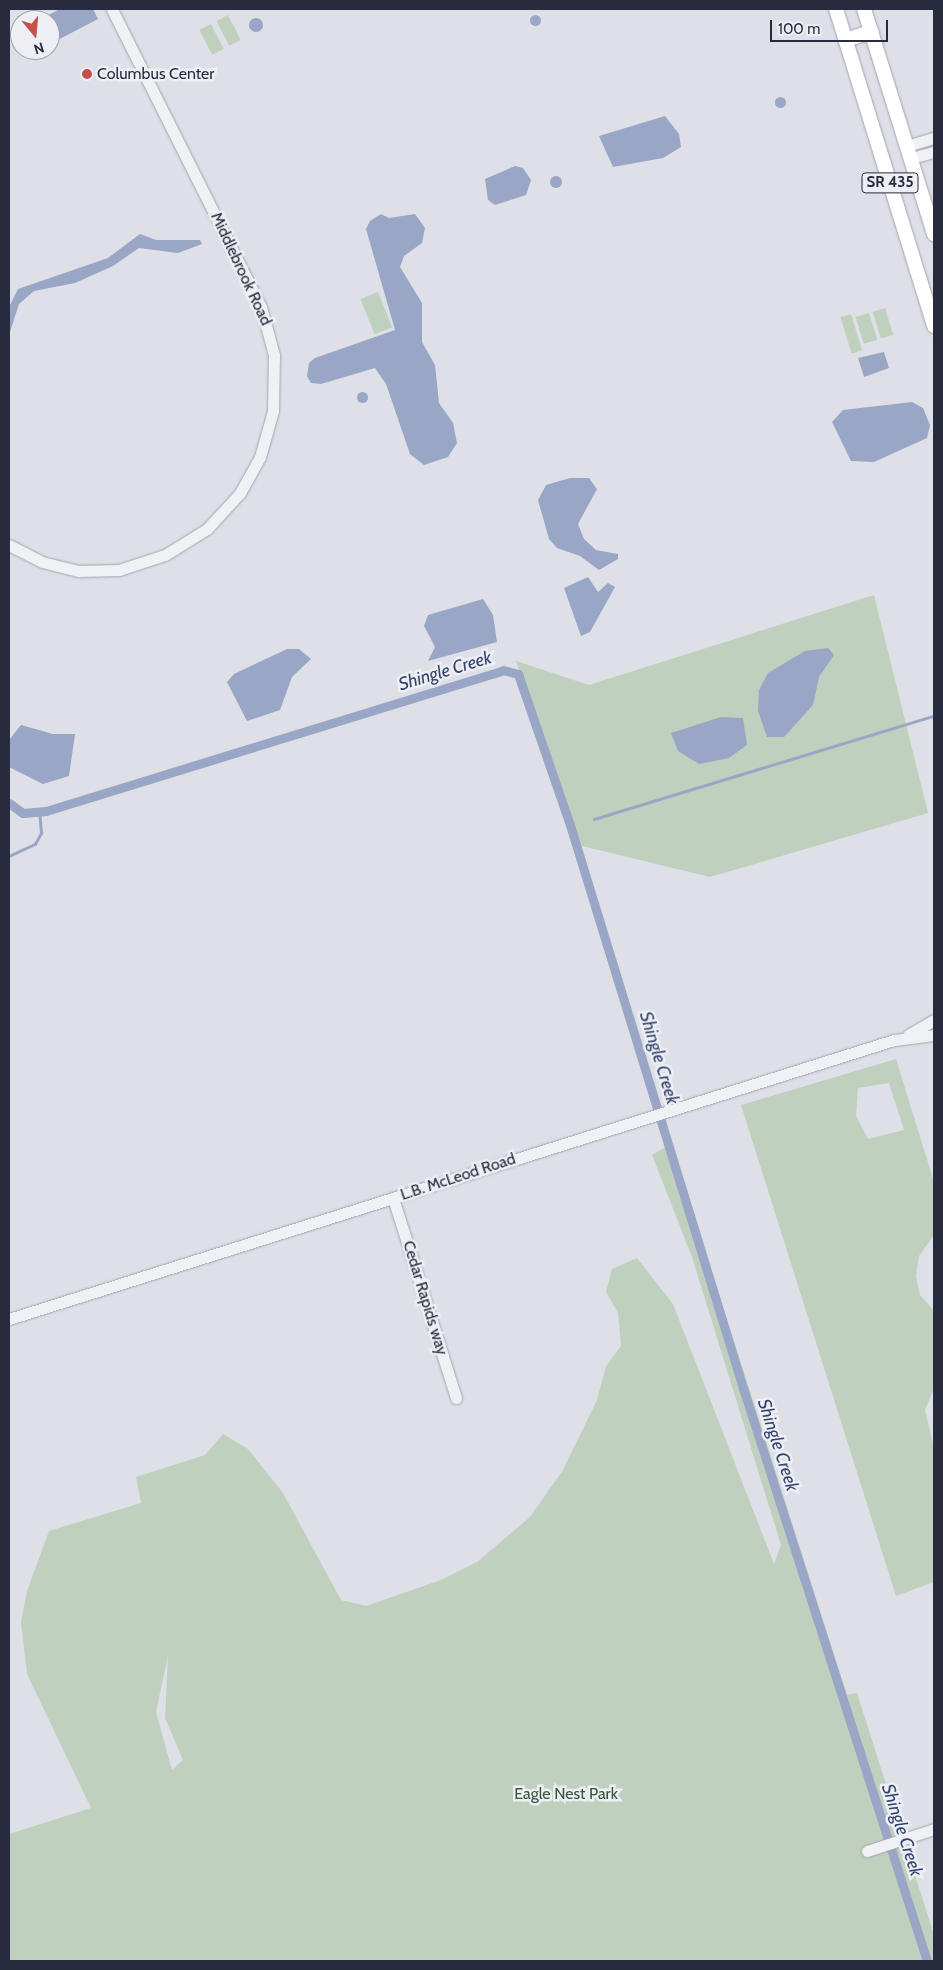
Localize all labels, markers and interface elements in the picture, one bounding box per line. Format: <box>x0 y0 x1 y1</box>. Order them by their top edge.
north arrow <box>10 10 60 60</box>
scale bar <box>773 10 890 42</box>
text: 100 m <box>778 20 820 38</box>
text: N <box>32 38 46 58</box>
place label: Columbus Center <box>97 64 214 84</box>
marker: Columbus Center <box>81 68 93 80</box>
road number: SR 435 <box>861 170 919 196</box>
street label: Middlebrook Road <box>206 209 276 329</box>
water label: Shingle Creek <box>396 647 494 695</box>
water label: Shingle Creek <box>635 1009 683 1107</box>
street label: L.B. McLeod Road <box>398 1149 518 1205</box>
street label: Cedar Rapids way <box>398 1238 452 1358</box>
water label: Shingle Creek <box>753 1396 803 1494</box>
water label: Shingle Creek <box>877 1781 927 1879</box>
park label: Eagle Nest Park <box>514 1784 618 1804</box>

